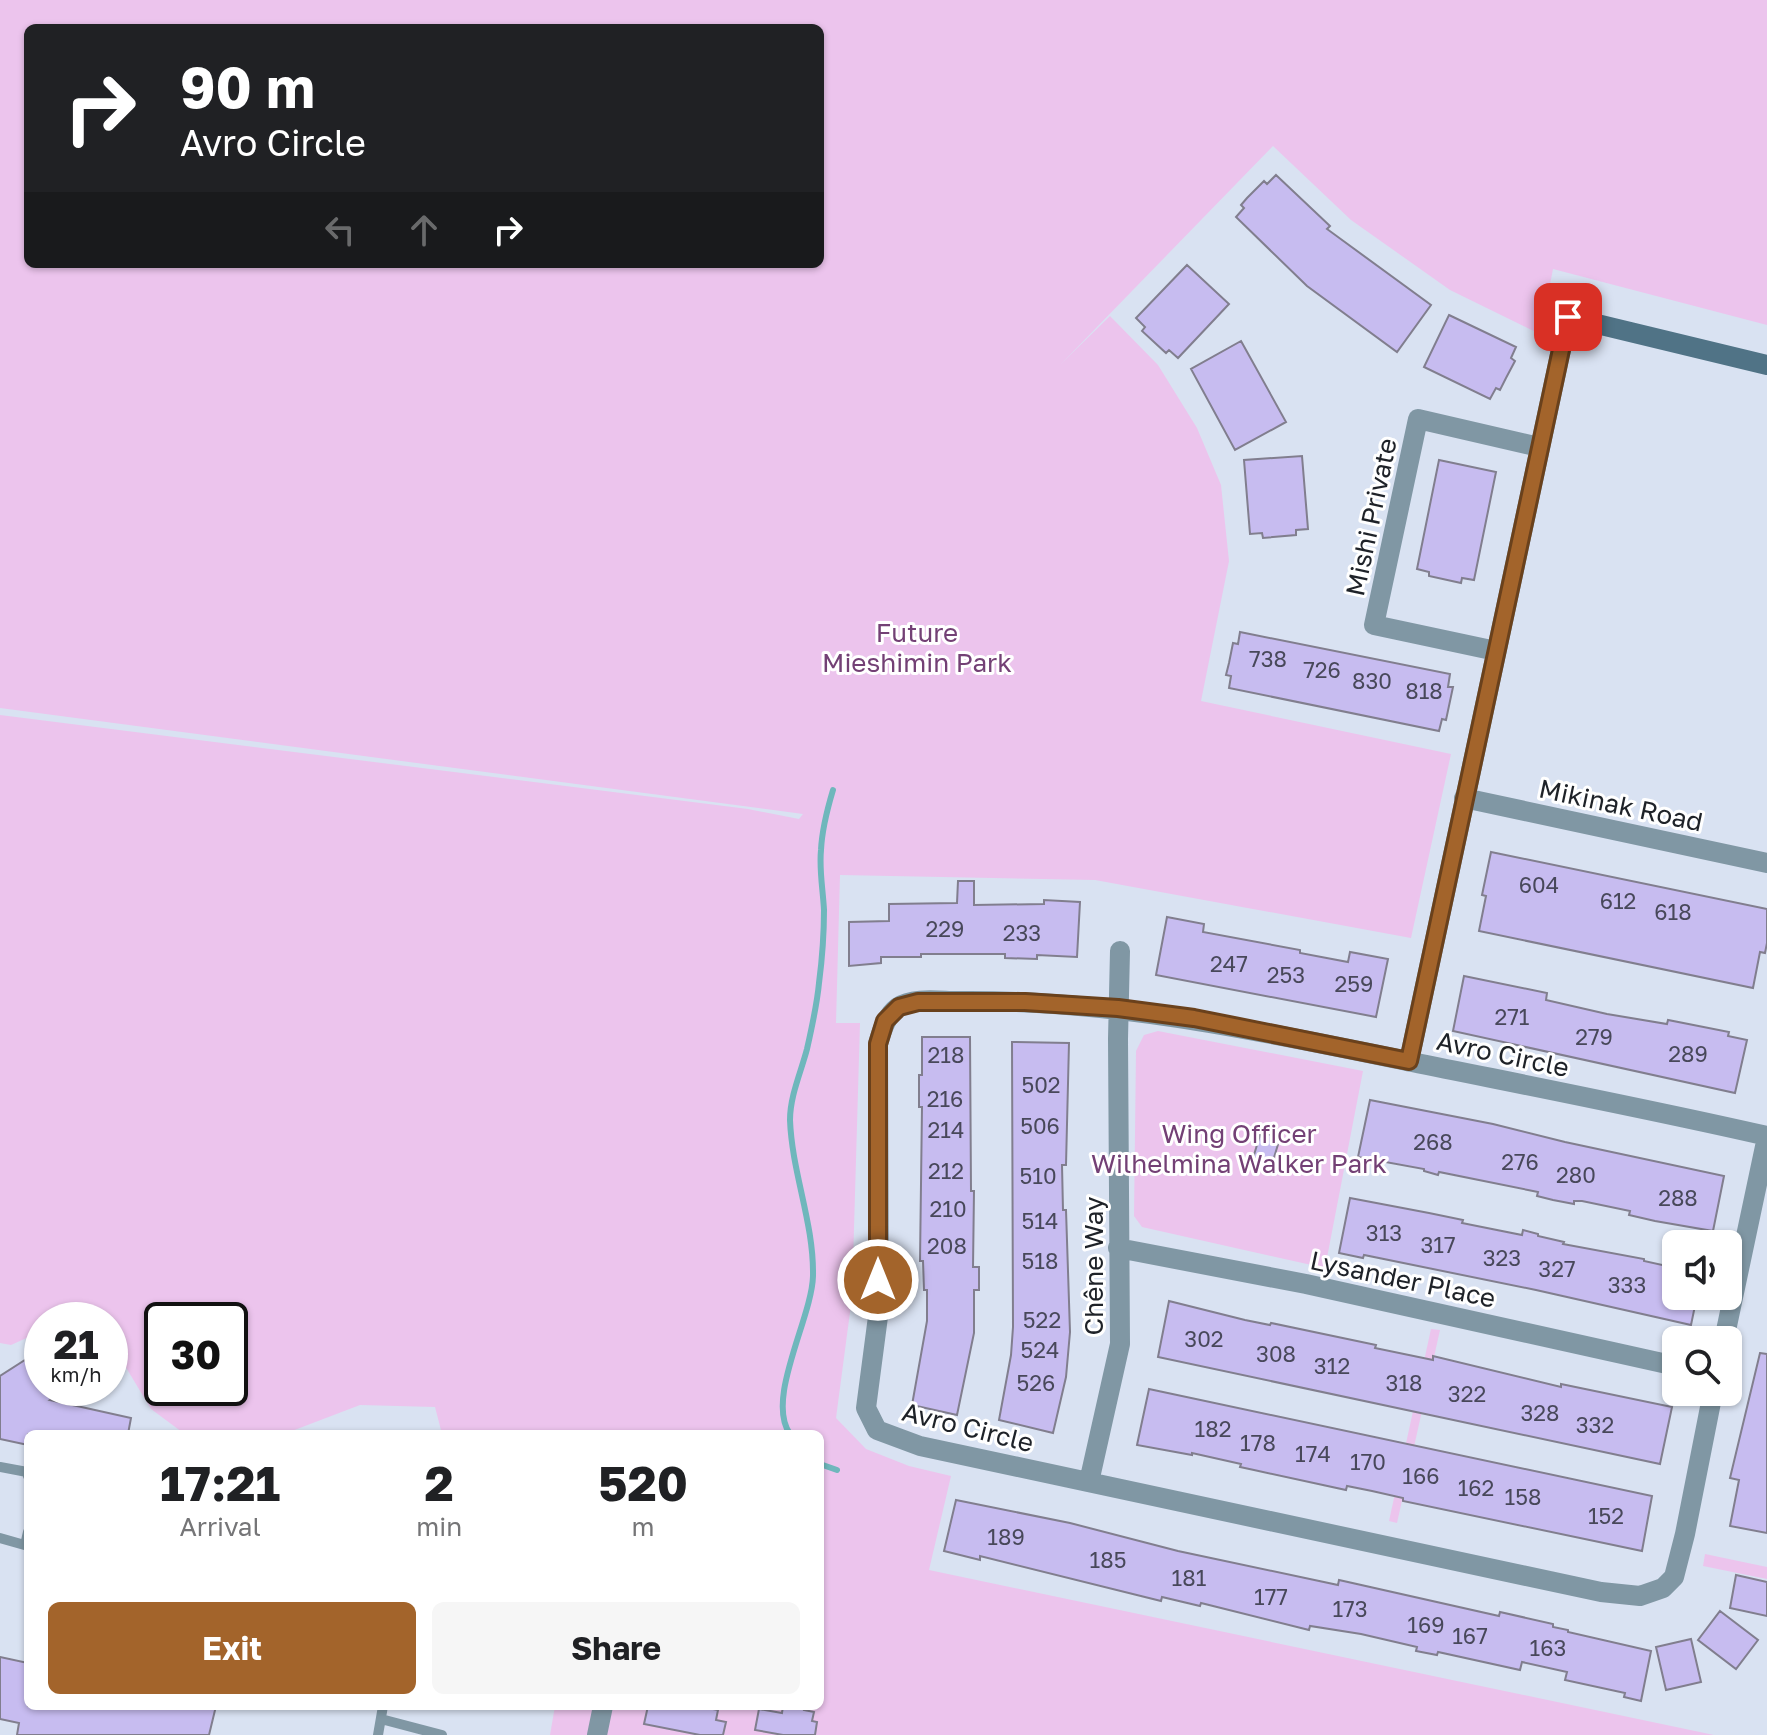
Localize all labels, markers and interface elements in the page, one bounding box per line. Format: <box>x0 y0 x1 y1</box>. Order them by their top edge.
text: 90 m <box>180 53 315 120</box>
icon: right <box>48 56 152 160</box>
text: Avro Circle <box>180 121 366 164</box>
icon: left <box>318 208 362 252</box>
icon: ahead <box>402 208 446 252</box>
icon: right <box>486 208 530 252</box>
pin <box>1534 283 1602 351</box>
icon: arrive <box>1546 295 1590 339</box>
street label: Mishi Private <box>1339 435 1403 599</box>
park label: Future Mieshimin Park <box>822 617 1012 678</box>
house number: 738 <box>1249 645 1287 672</box>
house number: 726 <box>1303 656 1341 683</box>
house number: 830 <box>1352 667 1392 694</box>
house number: 818 <box>1405 677 1443 704</box>
street label: Mikinak Road <box>1536 773 1706 837</box>
house number: 604 <box>1519 871 1559 898</box>
house number: 612 <box>1600 887 1636 914</box>
house number: 618 <box>1654 898 1692 925</box>
house number: 229 <box>926 915 964 942</box>
house number: 233 <box>1003 919 1041 946</box>
house number: 247 <box>1210 950 1248 977</box>
house number: 253 <box>1267 961 1305 988</box>
house number: 259 <box>1335 970 1373 997</box>
house number: 271 <box>1494 1003 1530 1030</box>
house number: 279 <box>1575 1023 1613 1050</box>
street label: Avro Circle <box>1434 1025 1572 1083</box>
house number: 289 <box>1668 1040 1708 1067</box>
house number: 218 <box>928 1041 964 1068</box>
house number: 502 <box>1021 1071 1061 1098</box>
house number: 216 <box>927 1085 963 1112</box>
house number: 506 <box>1020 1112 1060 1139</box>
house number: 214 <box>928 1116 964 1143</box>
park label: Wing Officer Wilhelmina Walker Park <box>1091 1118 1387 1179</box>
house number: 268 <box>1413 1128 1453 1155</box>
house number: 276 <box>1501 1148 1539 1175</box>
house number: 212 <box>928 1157 964 1184</box>
house number: 280 <box>1556 1161 1596 1188</box>
house number: 510 <box>1019 1162 1057 1189</box>
house number: 288 <box>1658 1184 1698 1211</box>
house number: 210 <box>929 1195 967 1222</box>
street label: Chêne Way <box>1078 1196 1109 1335</box>
house number: 514 <box>1022 1207 1058 1234</box>
house number: 313 <box>1366 1219 1402 1246</box>
map controls <box>1662 1230 1742 1406</box>
button: sound <box>1662 1230 1742 1310</box>
house number: 317 <box>1420 1231 1456 1258</box>
house number: 208 <box>927 1232 967 1259</box>
position arrow <box>836 1238 920 1322</box>
street label: Lysander Place <box>1307 1244 1499 1314</box>
house number: 323 <box>1483 1244 1521 1271</box>
house number: 518 <box>1022 1247 1058 1274</box>
house number: 327 <box>1538 1255 1576 1282</box>
house number: 333 <box>1608 1271 1646 1298</box>
speed limit sign: 30 <box>144 1302 248 1406</box>
house number: 522 <box>1023 1306 1061 1333</box>
text: 21 <box>54 1320 99 1368</box>
house number: 302 <box>1184 1325 1224 1352</box>
button: search <box>1662 1326 1742 1406</box>
house number: 524 <box>1021 1336 1059 1363</box>
house number: 308 <box>1256 1340 1296 1367</box>
house number: 312 <box>1314 1352 1350 1379</box>
text: km/h <box>51 1362 101 1386</box>
house number: 526 <box>1017 1369 1055 1396</box>
house number: 318 <box>1386 1369 1422 1396</box>
house number: 322 <box>1448 1380 1486 1407</box>
street label: Avro Circle <box>899 1396 1037 1458</box>
house number: 328 <box>1520 1399 1560 1426</box>
house number: 332 <box>1576 1411 1614 1438</box>
house number: 182 <box>1195 1415 1231 1442</box>
house number: 178 <box>1240 1429 1276 1456</box>
house number: 174 <box>1295 1440 1331 1467</box>
house number: 170 <box>1350 1448 1386 1475</box>
text: 17:21 <box>160 1454 280 1512</box>
text: 2 <box>425 1454 454 1512</box>
text: 520 <box>598 1454 688 1512</box>
house number: 166 <box>1402 1462 1440 1489</box>
house number: 162 <box>1458 1474 1494 1501</box>
house number: 158 <box>1505 1483 1541 1510</box>
house number: 152 <box>1588 1502 1624 1529</box>
text: Arrival <box>179 1511 261 1542</box>
text: min <box>416 1511 462 1542</box>
text: m <box>632 1511 655 1542</box>
house number: 189 <box>987 1523 1025 1550</box>
house number: 185 <box>1090 1546 1126 1573</box>
house number: 181 <box>1172 1564 1207 1591</box>
house number: 177 <box>1254 1583 1288 1610</box>
house number: 173 <box>1332 1595 1368 1622</box>
button: Exit <box>48 1602 416 1694</box>
button: Share <box>432 1602 800 1694</box>
house number: 169 <box>1407 1611 1445 1638</box>
house number: 167 <box>1452 1622 1488 1649</box>
house number: 163 <box>1530 1634 1566 1661</box>

